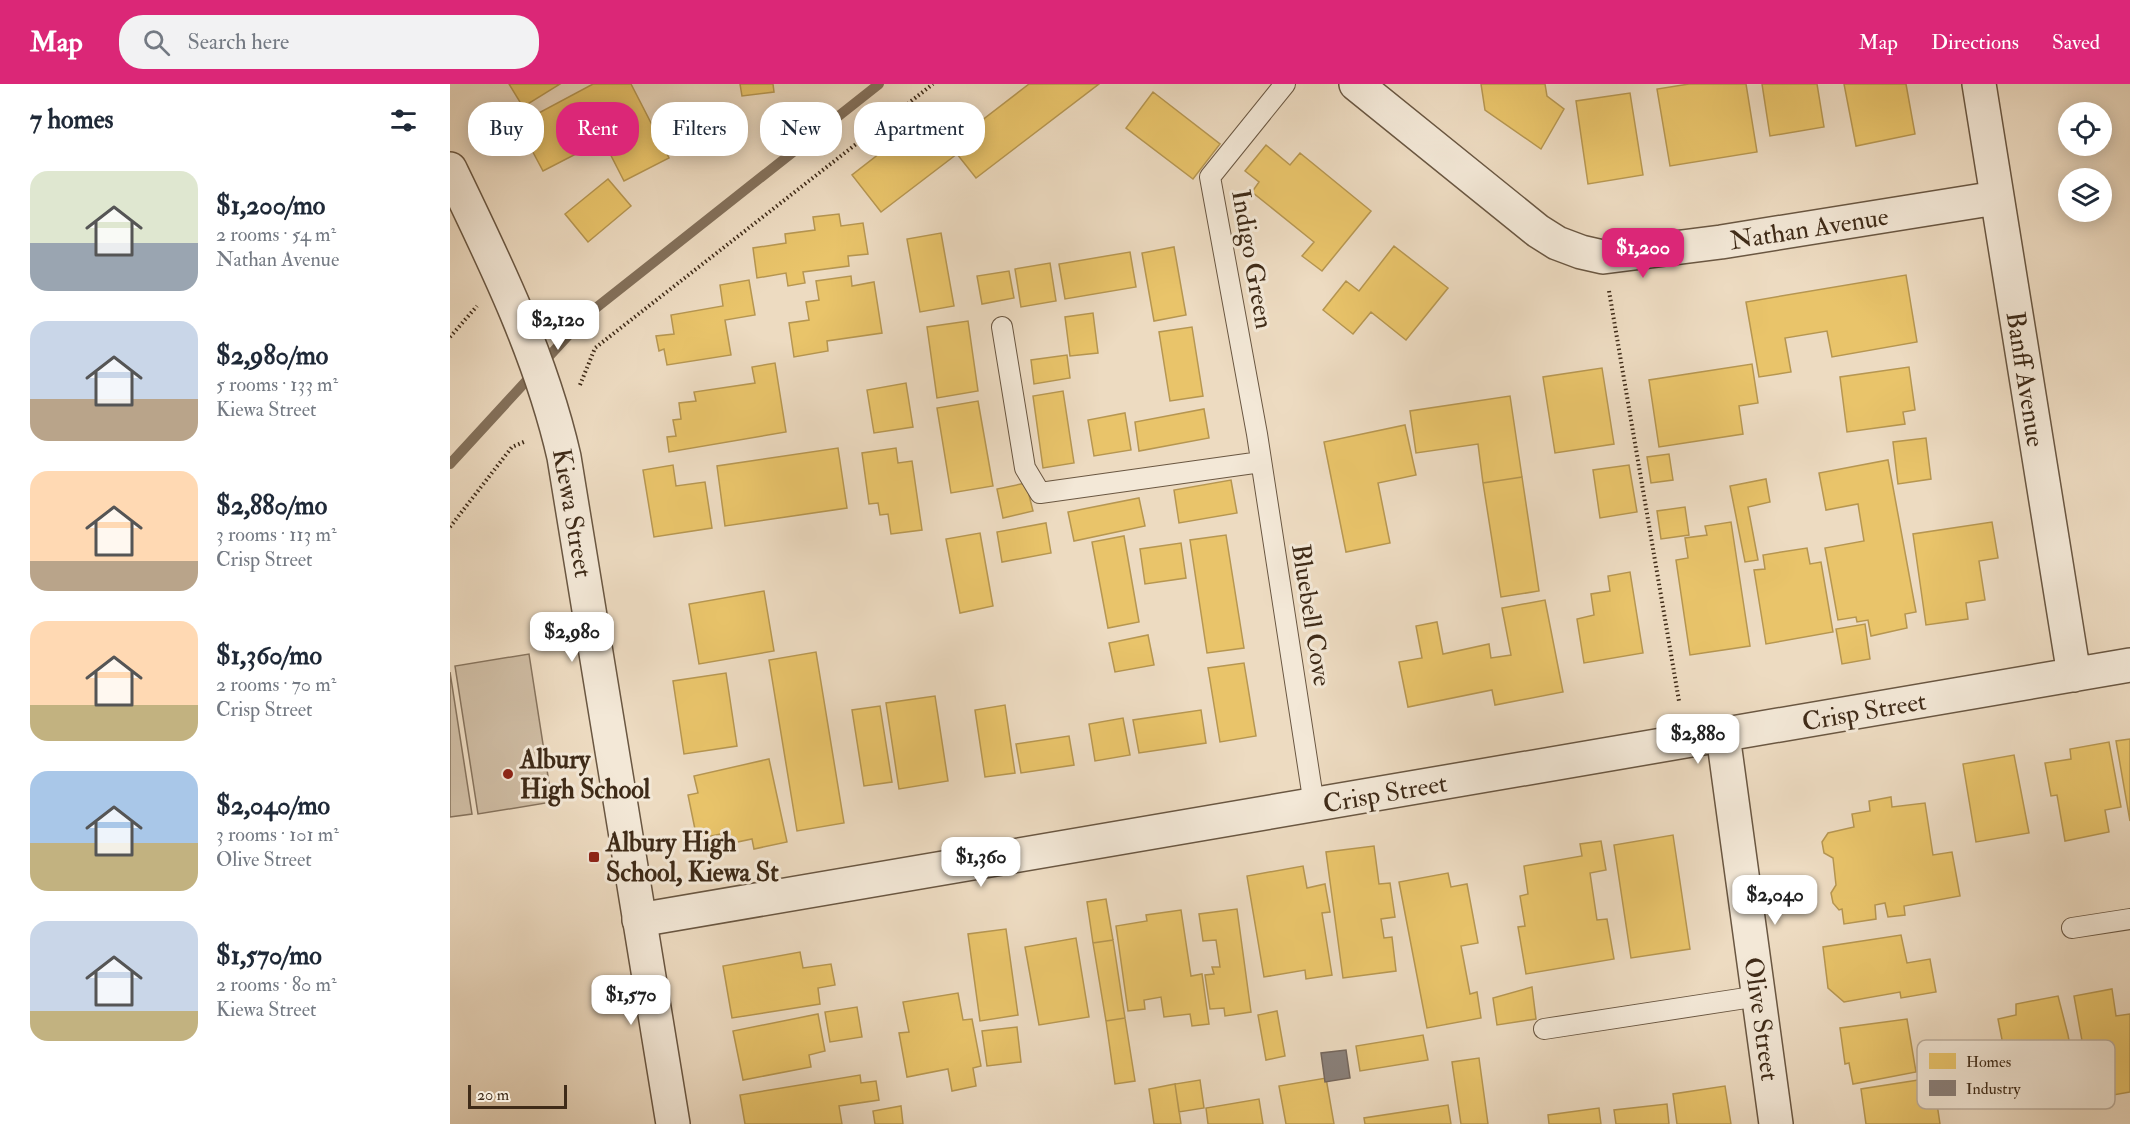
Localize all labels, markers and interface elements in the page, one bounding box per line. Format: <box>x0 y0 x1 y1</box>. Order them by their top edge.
search box <box>119 15 539 69</box>
text: Map <box>30 25 83 60</box>
icon: search <box>140 26 173 59</box>
text: Search here <box>188 28 289 56</box>
text: Map <box>1858 29 1898 56</box>
text: Directions <box>1931 29 2019 56</box>
text: Saved <box>2052 29 2100 56</box>
chip: Buy <box>468 102 544 156</box>
chip: Rent <box>556 102 639 156</box>
chip: Filters <box>651 102 748 156</box>
chip: New <box>760 102 842 156</box>
chip: Apartment <box>854 102 985 156</box>
map controls <box>2058 102 2112 222</box>
button: locate <box>2058 102 2112 156</box>
text: 7 homes <box>30 104 113 136</box>
icon: filters <box>387 104 420 137</box>
button: layers <box>2058 168 2112 222</box>
street label: Indigo Green <box>1224 187 1280 331</box>
text: $1,200/mo <box>216 190 325 222</box>
icon: home <box>78 195 150 267</box>
street label: Nathan Avenue <box>1728 201 1891 257</box>
text: 2 rooms · 54 m² <box>216 222 336 247</box>
pin: $1,200 <box>1594 228 1692 279</box>
text: $1,200 <box>1616 235 1670 260</box>
text: Nathan Avenue <box>216 247 339 272</box>
pin: $2,120 <box>509 300 607 351</box>
text: $2,120 <box>531 307 585 332</box>
street label: Banff Avenue <box>1999 309 2052 449</box>
text: $2,980/mo <box>216 340 328 372</box>
icon: home <box>78 345 150 417</box>
text: 5 rooms · 133 m² <box>216 372 338 397</box>
text: Kiewa Street <box>216 397 316 422</box>
street label: Kiewa Street <box>545 446 599 580</box>
text: $2,880/mo <box>216 490 327 522</box>
icon: home <box>78 495 150 567</box>
text: 3 rooms · 113 m² <box>216 522 337 547</box>
street label: Bluebell Cove <box>1284 542 1338 689</box>
text: Crisp Street <box>216 547 313 572</box>
pin: $2,980 <box>523 612 621 663</box>
text: $2,980 <box>544 619 600 644</box>
text: $1,360/mo <box>216 640 322 672</box>
icon: home <box>78 645 150 717</box>
text: 2 rooms · 70 m² <box>216 672 336 697</box>
street label: Crisp Street <box>1800 685 1929 740</box>
text: Crisp Street <box>216 697 313 722</box>
pin: $2,880 <box>1649 714 1747 765</box>
text: $2,880 <box>1670 721 1726 746</box>
place label: Albury High School <box>519 744 651 807</box>
marker: Albury High School <box>501 767 515 781</box>
street label: Crisp Street <box>1321 767 1450 822</box>
text: $2,040/mo <box>216 790 330 822</box>
icon: home <box>78 795 150 867</box>
text: 3 rooms · 101 m² <box>216 822 339 847</box>
place label: Albury High School, Kiewa St <box>605 827 779 889</box>
pin: $1,360 <box>932 837 1030 888</box>
text: $1,360 <box>955 844 1007 869</box>
text: Olive Street <box>216 847 312 872</box>
marker: Albury High School, Kiewa St <box>587 850 601 864</box>
pin: $2,040 <box>1726 875 1824 926</box>
text: $2,040 <box>1746 882 1804 907</box>
text: $1,570/mo <box>216 940 322 972</box>
icon: home <box>78 945 150 1017</box>
street label: Olive Street <box>1737 955 1786 1083</box>
text: 2 rooms · 80 m² <box>216 972 337 997</box>
pin: $1,570 <box>582 975 680 1026</box>
text: $1,570 <box>605 982 657 1007</box>
text: Kiewa Street <box>216 997 316 1022</box>
legend <box>1917 1040 2115 1109</box>
text: Homes <box>1966 1052 2011 1072</box>
text: Industry <box>1966 1079 2021 1099</box>
scale bar <box>468 1082 567 1110</box>
text: 20 m <box>477 1085 509 1105</box>

